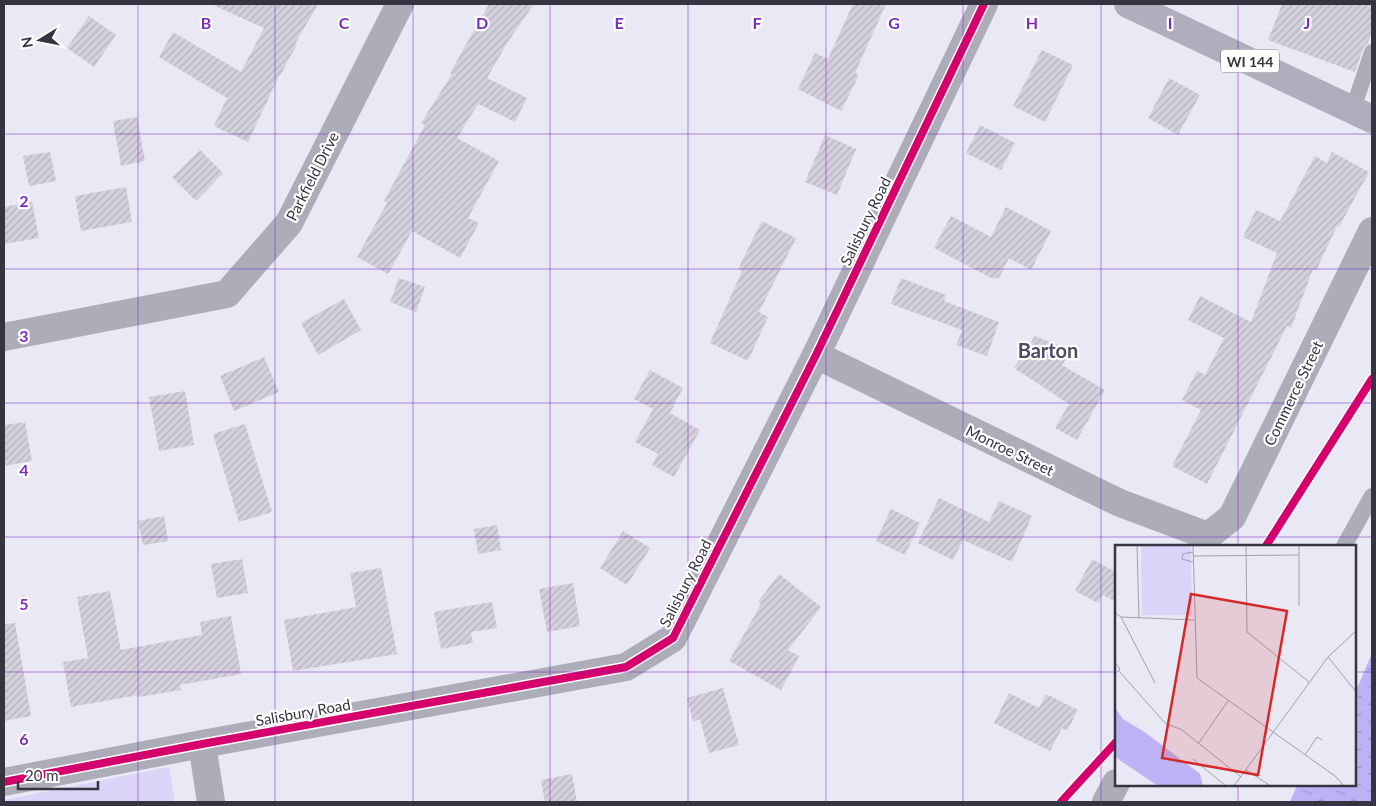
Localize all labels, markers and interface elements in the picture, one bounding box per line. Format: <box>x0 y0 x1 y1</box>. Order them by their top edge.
text: B <box>201 13 211 32</box>
text: C <box>339 13 350 32</box>
text: D <box>476 13 488 32</box>
text: E <box>614 13 624 32</box>
text: F <box>752 13 762 32</box>
text: G <box>888 13 900 32</box>
text: H <box>1026 13 1038 32</box>
text: I <box>1168 13 1172 32</box>
text: J <box>1304 13 1310 32</box>
north arrow <box>15 15 65 65</box>
text: N <box>17 36 36 49</box>
road number: WI 144 <box>1221 49 1279 72</box>
street label: Parkfield Drive <box>282 128 342 223</box>
street label: Salisbury Road <box>836 174 894 268</box>
text: 2 <box>19 191 29 210</box>
text: 3 <box>19 326 29 345</box>
street label: Commerce Street <box>1260 337 1326 448</box>
district label: Barton <box>1018 338 1078 362</box>
street label: Monroe Street <box>963 421 1057 479</box>
text: 4 <box>19 460 29 479</box>
street label: Salisbury Road <box>655 536 715 630</box>
inset map <box>1115 545 1356 786</box>
text: 5 <box>19 594 29 613</box>
street label: Salisbury Road <box>254 695 352 729</box>
text: 6 <box>19 729 29 748</box>
scale bar <box>18 758 98 790</box>
text: 20 m <box>25 766 59 784</box>

